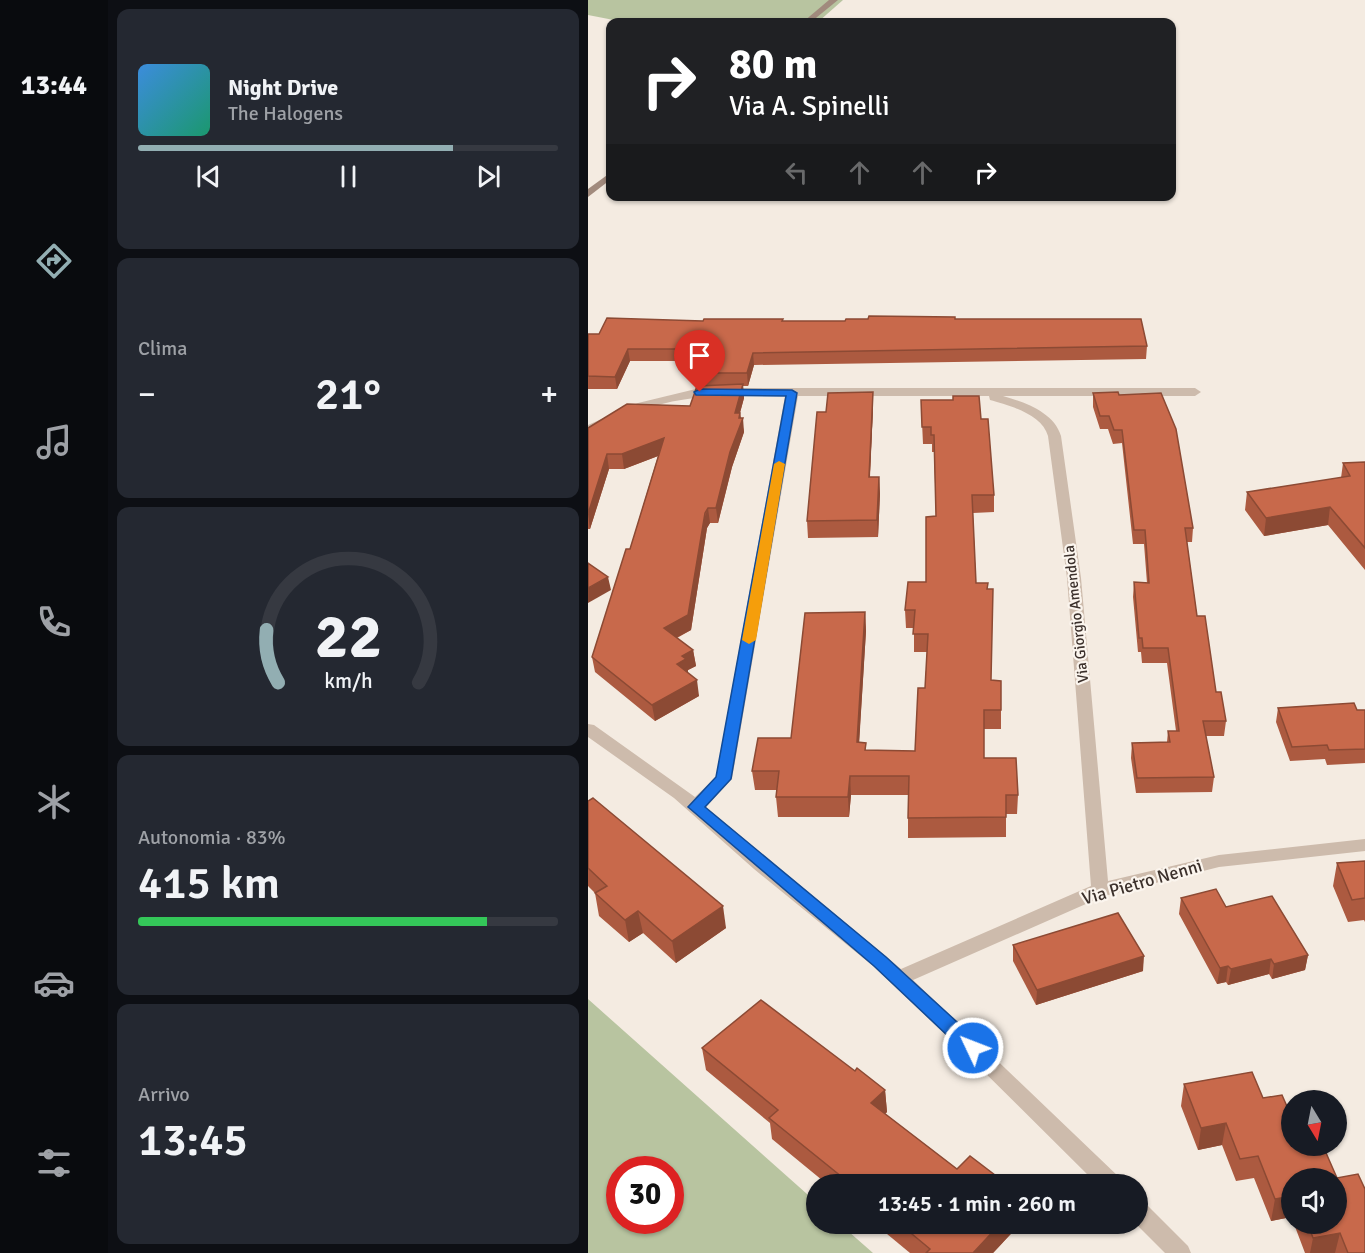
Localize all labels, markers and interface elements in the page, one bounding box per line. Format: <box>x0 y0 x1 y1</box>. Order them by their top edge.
text: 80 m <box>729 39 818 90</box>
icon: right <box>630 42 708 120</box>
text: 13:44 <box>21 69 87 102</box>
text: Night Drive <box>228 74 338 101</box>
text: Via A. Spinelli <box>729 90 890 123</box>
text: The Halogens <box>228 101 343 126</box>
icon: left <box>780 156 813 189</box>
icon: ahead <box>843 156 876 189</box>
icon: ahead <box>906 156 939 189</box>
icon: right <box>969 156 1002 189</box>
icon: previous <box>192 160 225 193</box>
icon: pause <box>332 160 365 193</box>
icon: next <box>472 160 505 193</box>
icon: directions <box>33 240 75 282</box>
pin <box>674 330 725 392</box>
text: Clima <box>138 336 187 361</box>
icon: arrive <box>683 339 716 372</box>
text: 21° <box>315 367 381 422</box>
text: − <box>138 374 156 415</box>
text: + <box>540 374 558 415</box>
icon: music <box>33 421 75 463</box>
street label: Via Giorgio Amendola <box>1060 544 1092 684</box>
text: 22 <box>314 599 382 676</box>
icon: phone <box>33 601 75 643</box>
text: km/h <box>324 669 372 695</box>
icon: climate <box>33 781 75 823</box>
text: Autonomia · 83% <box>138 825 286 850</box>
street label: Via Pietro Nenni <box>1079 854 1205 910</box>
text: 415 km <box>138 856 280 911</box>
icon: car <box>33 962 75 1004</box>
position arrow <box>941 1016 1005 1080</box>
text: Arrivo <box>138 1082 190 1107</box>
north arrow <box>1281 1090 1347 1156</box>
map controls <box>1281 1090 1347 1234</box>
text: 13:45 <box>138 1113 248 1168</box>
icon: filters <box>33 1142 75 1184</box>
speed limit sign: 30 <box>606 1156 684 1234</box>
button: sound <box>1281 1168 1347 1234</box>
text: 13:45 · 1 min · 260 m <box>878 1190 1076 1217</box>

